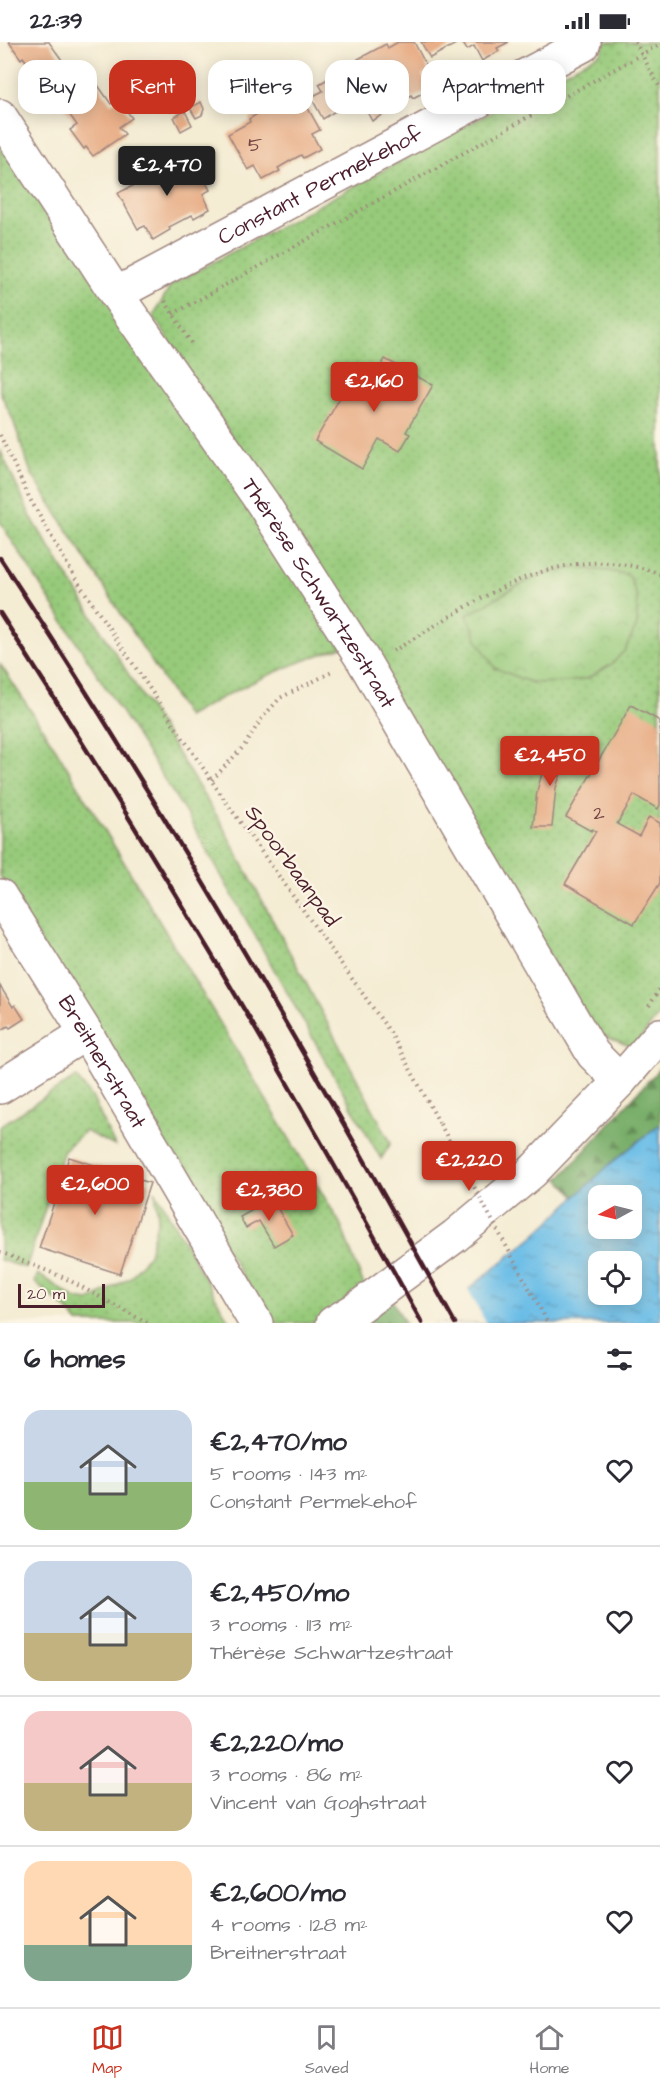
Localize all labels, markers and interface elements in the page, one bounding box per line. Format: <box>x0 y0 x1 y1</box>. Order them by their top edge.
text: 22:39 <box>30 6 83 37</box>
chip: Buy <box>18 60 97 114</box>
chip: Rent <box>109 60 196 114</box>
chip: Filters <box>208 60 313 114</box>
chip: New <box>325 60 409 114</box>
chip: Apartment <box>421 60 566 114</box>
street label: Constant Permekehof <box>212 118 428 253</box>
house number: 5 <box>248 131 262 159</box>
pin: €2,470 <box>118 146 216 197</box>
text: €2,470 <box>132 151 202 179</box>
pin: €2,160 <box>325 362 423 413</box>
text: €2,160 <box>345 367 403 395</box>
street label: Thérèse Schwartzestraat <box>234 472 403 714</box>
pin: €2,450 <box>501 736 599 787</box>
text: €2,450 <box>514 741 586 769</box>
street label: Spoorbaanpad <box>237 799 347 933</box>
house number: 2 <box>593 799 605 827</box>
street label: Breitnerstraat <box>51 989 154 1134</box>
pin: €2,220 <box>420 1141 518 1192</box>
text: €2,220 <box>436 1146 502 1174</box>
pin: €2,600 <box>46 1165 144 1216</box>
text: €2,600 <box>61 1170 129 1198</box>
pin: €2,380 <box>220 1171 318 1222</box>
text: €2,380 <box>236 1176 302 1204</box>
north arrow <box>588 1185 642 1239</box>
map controls <box>588 1185 642 1305</box>
button: locate <box>588 1251 642 1305</box>
scale bar <box>18 1281 105 1308</box>
text: 20 m <box>27 1283 65 1305</box>
text: 6 homes <box>24 1341 126 1377</box>
icon: filters <box>603 1343 636 1376</box>
text: €2,470/mo <box>210 1424 347 1460</box>
icon: home <box>72 1434 144 1506</box>
icon: heart <box>603 1454 636 1487</box>
text: 5 rooms · 143 m² <box>210 1460 368 1488</box>
text: Constant Permekehof <box>210 1488 417 1516</box>
text: €2,450/mo <box>210 1575 349 1611</box>
icon: home <box>72 1585 144 1657</box>
icon: heart <box>603 1605 636 1638</box>
text: 3 rooms · 113 m² <box>210 1611 353 1639</box>
text: Thérèse Schwartzestraat <box>210 1639 453 1667</box>
text: €2,220/mo <box>210 1725 343 1761</box>
icon: home <box>72 1735 144 1807</box>
icon: heart <box>603 1755 636 1788</box>
text: 3 rooms · 86 m² <box>210 1761 363 1789</box>
text: Vincent van Goghstraat <box>210 1789 427 1817</box>
text: €2,600/mo <box>210 1875 346 1911</box>
icon: home <box>72 1885 144 1957</box>
icon: heart <box>603 1905 636 1938</box>
text: 4 rooms · 128 m² <box>210 1911 368 1939</box>
text: Breitnerstraat <box>210 1939 347 1967</box>
tab: Map <box>91 2021 124 2079</box>
tab: Saved <box>305 2021 348 2079</box>
tab: Home <box>530 2021 569 2079</box>

